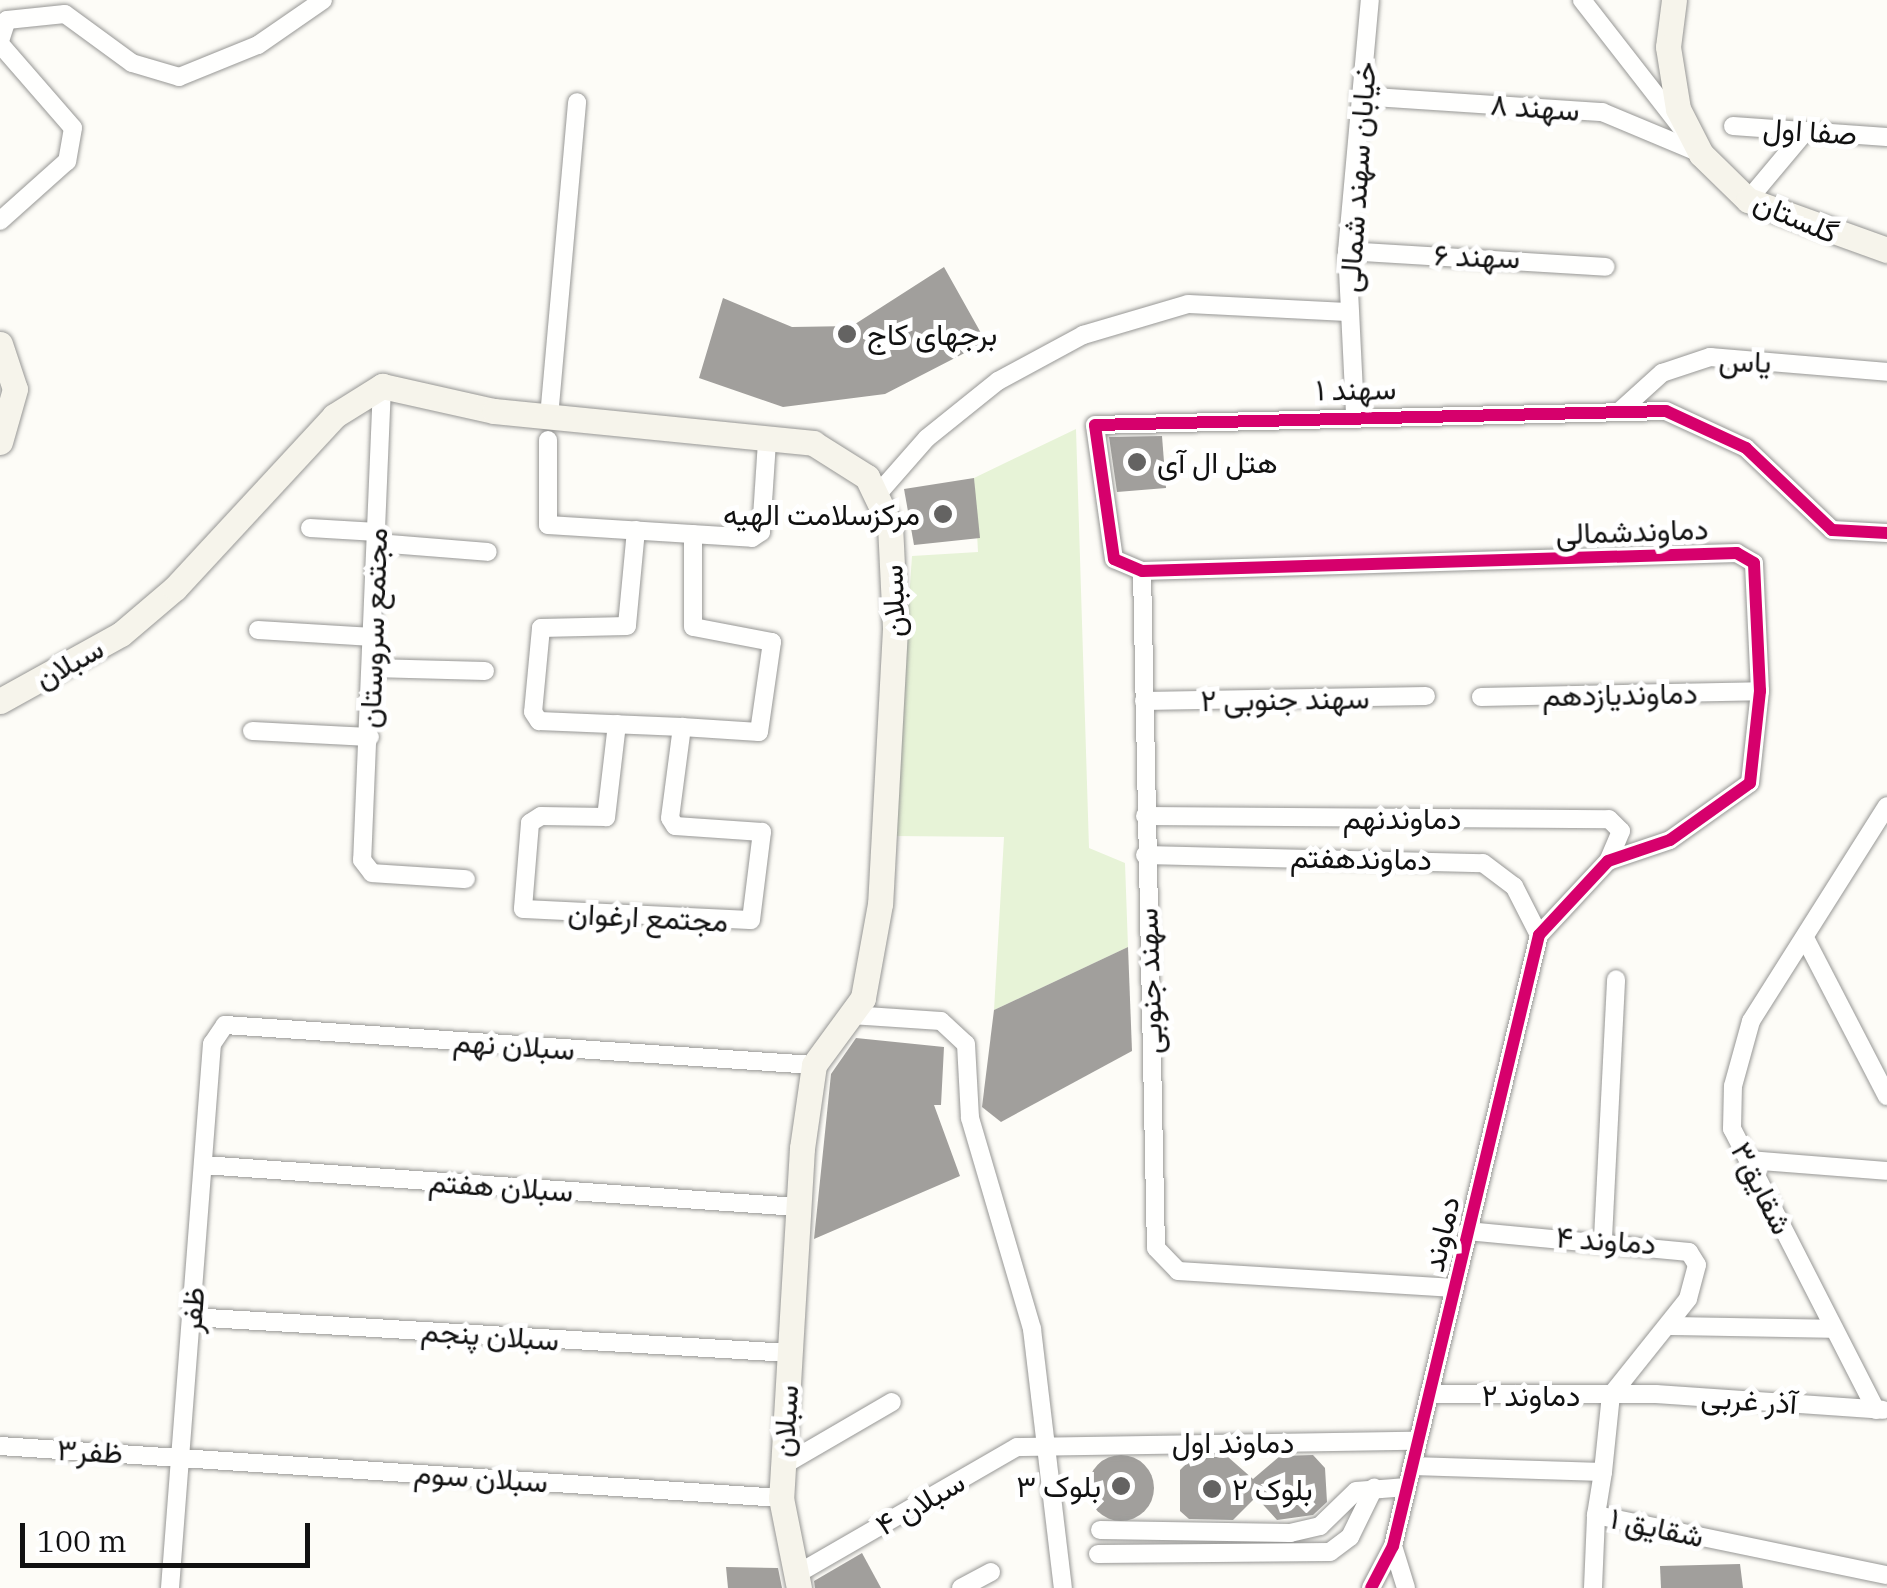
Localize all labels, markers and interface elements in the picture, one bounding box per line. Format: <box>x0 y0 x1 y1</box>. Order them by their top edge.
street label: خیابان سهند شمالی <box>1331 60 1383 294</box>
street label: سهند ۸ <box>1489 86 1581 128</box>
street label: صفا اول <box>1762 110 1858 152</box>
street label: گلستان <box>1749 183 1843 251</box>
street label: سهند ۶ <box>1433 237 1521 275</box>
place label: برجهای کاج <box>867 316 997 352</box>
marker: برجهای کاج <box>836 323 858 345</box>
street label: یاس <box>1718 342 1772 380</box>
street label: سهند ۱ <box>1316 370 1396 408</box>
place label: هتل ال آی <box>1157 444 1278 480</box>
marker: هتل ال آی <box>1126 451 1148 473</box>
place label: مرکزسلامت الهیه <box>723 496 920 532</box>
marker: مرکزسلامت الهیه <box>930 501 956 527</box>
street label: دماوندشمالی <box>1555 510 1709 552</box>
street label: مجتمع سروستان <box>352 527 394 729</box>
street label: سبلان <box>874 564 912 638</box>
street label: سبلان <box>29 630 109 696</box>
street label: دماوندیازدهم <box>1542 675 1698 713</box>
street label: سهند جنوبی ۲ <box>1200 680 1370 718</box>
street label: دماوندنهم <box>1343 800 1461 836</box>
street label: دماوندهفتم <box>1290 839 1432 877</box>
street label: مجتمع ارغوان <box>567 895 729 939</box>
street label: سهند جنوبی <box>1128 907 1170 1055</box>
street label: سبلان نهم <box>452 1023 576 1067</box>
street label: شقایق۳ <box>1724 1136 1800 1240</box>
street label: سبلان هفتم <box>427 1163 575 1209</box>
street label: دماوند <box>1415 1193 1467 1275</box>
street label: دماوند ۴ <box>1555 1219 1657 1261</box>
street label: ظفر <box>172 1286 212 1334</box>
street label: سبلان پنجم <box>420 1312 560 1358</box>
street label: دماوند ۲ <box>1482 1377 1580 1413</box>
street label: آذر غربی <box>1700 1379 1798 1421</box>
street label: سبلان <box>765 1384 805 1458</box>
street label: دماوند اول <box>1172 1424 1294 1460</box>
street label: ظفر۳ <box>56 1431 124 1471</box>
street label: سبلان سوم <box>413 1454 549 1500</box>
street label: سبلان ۴ <box>869 1463 971 1543</box>
place label: بلوک ۳ <box>1016 1468 1101 1504</box>
place label: بلوک ۲ <box>1232 1471 1313 1507</box>
marker: بلوک ۳ <box>1110 1475 1132 1497</box>
marker: بلوک ۲ <box>1201 1478 1223 1500</box>
street label: شقایق ۱ <box>1607 1500 1707 1554</box>
scale bar <box>25 1503 315 1565</box>
text: 100 m <box>37 1521 127 1560</box>

